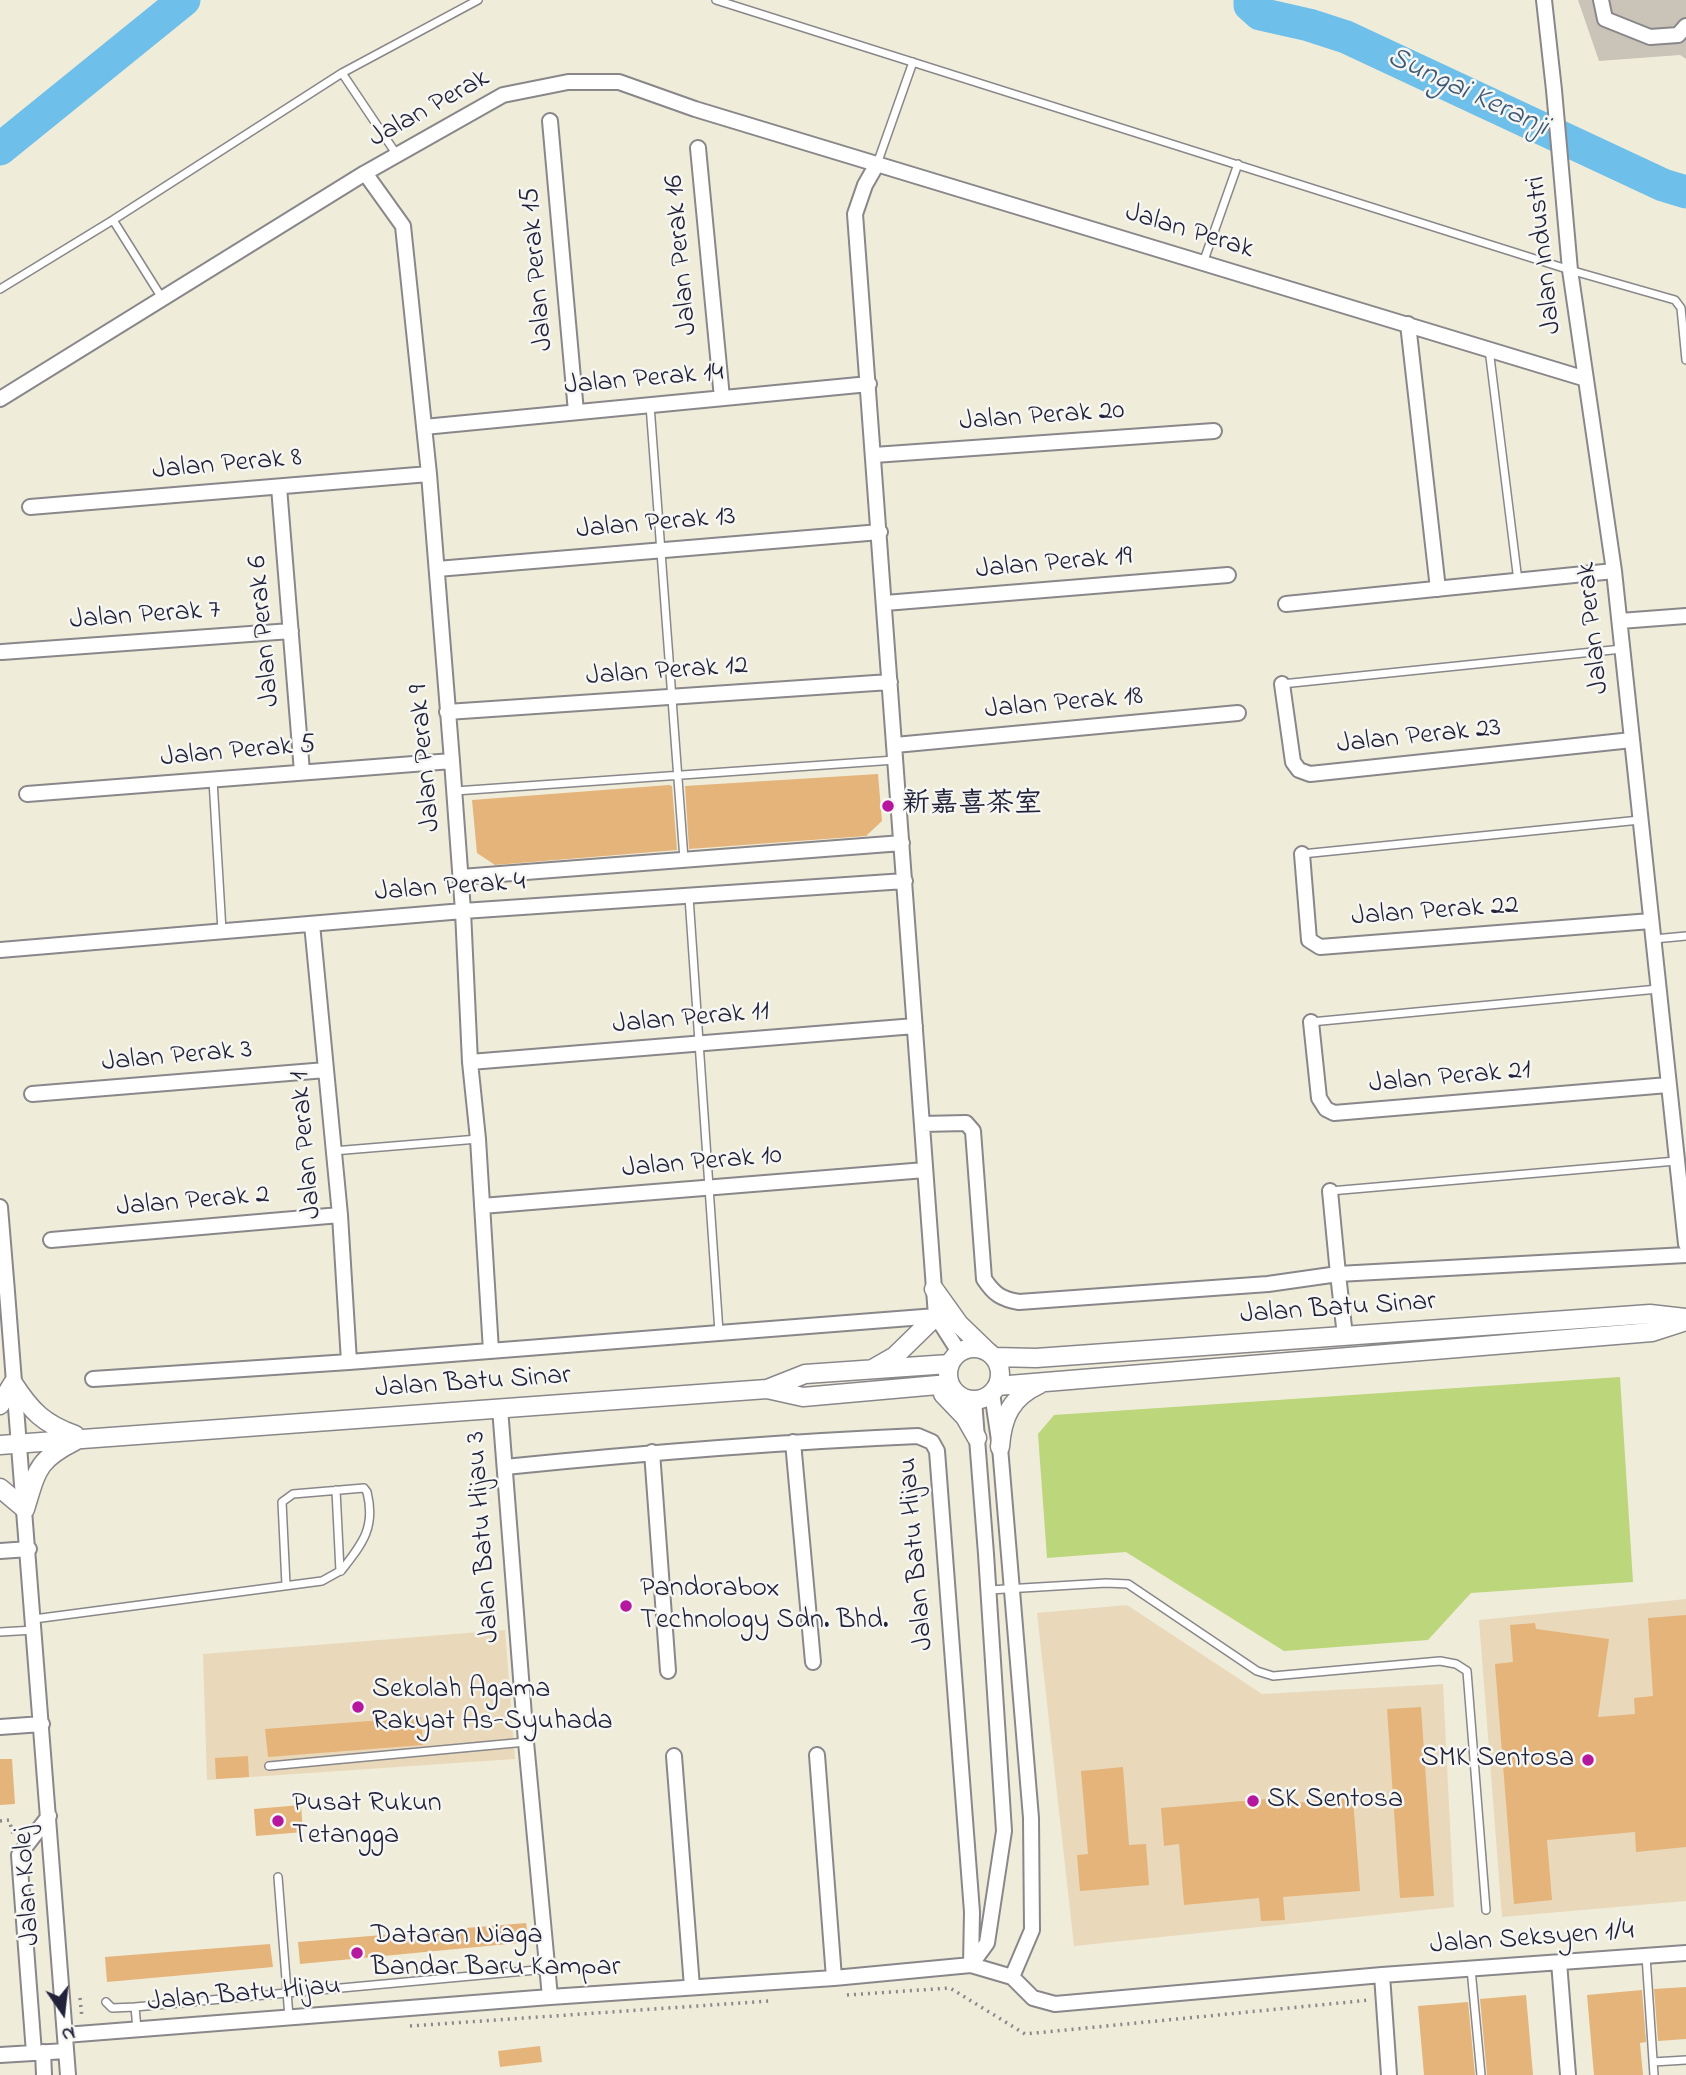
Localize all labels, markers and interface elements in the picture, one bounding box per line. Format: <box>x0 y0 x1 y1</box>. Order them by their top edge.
water label: Sungai Keranji <box>1381 41 1553 147</box>
street label: Jalan Perak <box>364 63 496 157</box>
street label: Jalan Perak 16 <box>659 173 707 337</box>
street label: Jalan Industri <box>1521 174 1571 336</box>
street label: Jalan Perak 15 <box>515 186 563 352</box>
street label: Jalan Perak <box>1121 198 1257 268</box>
street label: Jalan Perak 14 <box>563 357 725 405</box>
street label: Jalan Perak 20 <box>958 395 1126 441</box>
street label: Jalan Perak 8 <box>151 443 303 489</box>
street label: Jalan Perak 13 <box>575 501 737 549</box>
street label: Jalan Perak 19 <box>974 541 1134 589</box>
street label: Jalan Perak 6 <box>243 554 289 708</box>
street label: Jalan Perak <box>1571 560 1619 696</box>
street label: Jalan Perak 7 <box>68 595 222 639</box>
street label: Jalan Perak 12 <box>585 651 749 695</box>
street label: Jalan Perak 18 <box>983 681 1145 729</box>
street label: Jalan Perak 9 <box>404 683 450 833</box>
street label: Jalan Perak 23 <box>1335 713 1503 763</box>
street label: Jalan Perak 5 <box>159 729 317 777</box>
place label: 新嘉喜茶室 <box>902 789 1042 823</box>
marker: 新嘉喜茶室 <box>880 798 896 814</box>
street label: Jalan Perak 4 <box>373 867 527 911</box>
street label: Jalan Perak 22 <box>1350 890 1520 936</box>
street label: Jalan Perak 11 <box>611 996 771 1044</box>
street label: Jalan Perak 3 <box>100 1035 254 1081</box>
street label: Jalan Perak 21 <box>1368 1055 1532 1103</box>
street label: Jalan Perak 1 <box>285 1070 331 1220</box>
street label: Jalan Perak 10 <box>621 1140 783 1188</box>
street label: Jalan Perak 2 <box>115 1180 271 1226</box>
street label: Jalan Batu Sinar <box>1239 1286 1437 1334</box>
street label: Jalan Batu Sinar <box>374 1360 572 1408</box>
street label: Jalan Batu Hijau 3 <box>461 1430 509 1644</box>
street label: Jalan Batu Hijau <box>893 1456 943 1652</box>
place label: Pandorabox Technology Sdn. Bhd. <box>640 1573 888 1639</box>
marker: Pandorabox Technology Sdn. Bhd. <box>618 1598 634 1614</box>
place label: Sekolah Agama Rakyat As-Syuhada <box>372 1674 613 1740</box>
marker: Sekolah Agama Rakyat As-Syuhada <box>350 1699 366 1715</box>
place label: SMK Sentosa <box>1421 1743 1574 1777</box>
marker: SMK Sentosa <box>1580 1752 1596 1768</box>
place label: SK Sentosa <box>1267 1784 1403 1818</box>
place label: Pusat Rukun Tetangga <box>292 1788 442 1854</box>
marker: SK Sentosa <box>1245 1793 1261 1809</box>
marker: Pusat Rukun Tetangga <box>270 1813 286 1829</box>
street label: Jalan Kolej <box>8 1825 50 1947</box>
street label: Jalan Seksyen 1/4 <box>1429 1916 1635 1964</box>
place label: Dataran Niaga Bandar Baru Kampar <box>371 1920 620 1986</box>
marker: Dataran Niaga Bandar Baru Kampar <box>349 1945 365 1961</box>
street label: Jalan Batu Hijau <box>146 1971 342 2021</box>
north arrow <box>28 1977 98 2047</box>
text: N <box>59 2018 78 2048</box>

